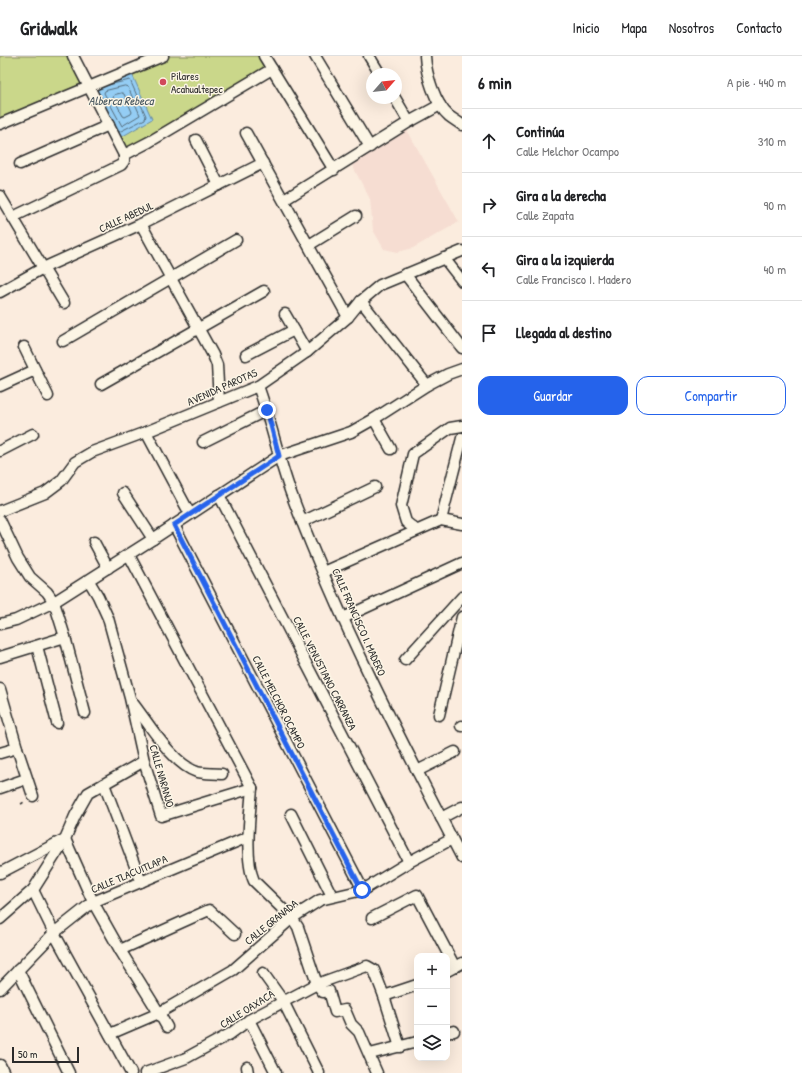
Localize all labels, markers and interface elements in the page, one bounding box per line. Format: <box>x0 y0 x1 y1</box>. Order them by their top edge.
text: Gridwalk <box>20 15 77 41</box>
text: Inicio <box>573 18 599 37</box>
text: Mapa <box>621 18 647 37</box>
text: Nosotros <box>669 18 714 37</box>
text: Contacto <box>736 18 782 37</box>
north arrow <box>366 68 402 104</box>
place label: Pilares Acahualtepec <box>171 69 223 96</box>
text: 6 min <box>478 71 512 94</box>
text: A pie · 440 m <box>727 73 786 91</box>
marker: Pilares Acahualtepec <box>158 77 168 87</box>
water label: Alberca Rebeca <box>89 92 155 109</box>
text: Continúa <box>516 121 564 142</box>
icon: ahead <box>478 130 500 152</box>
text: 310 m <box>758 132 786 150</box>
text: Calle Melchor Ocampo <box>516 142 619 160</box>
text: Gira a la derecha <box>516 185 606 206</box>
icon: right <box>478 194 500 216</box>
text: 90 m <box>764 196 786 214</box>
street label: CALLE ABEDUL <box>97 198 155 236</box>
text: Calle Zapata <box>516 206 574 224</box>
text: Gira a la izquierda <box>516 249 614 270</box>
icon: left <box>478 258 500 280</box>
text: 40 m <box>763 260 786 278</box>
text: Calle Francisco I. Madero <box>516 270 631 288</box>
icon: arrive <box>478 322 500 344</box>
text: Llegada al destino <box>516 322 612 343</box>
street label: AVENIDA PAROTAS <box>185 365 259 409</box>
button: Guardar <box>478 376 628 415</box>
button: Compartir <box>636 376 786 415</box>
route end <box>258 401 276 419</box>
street label: CALLE FRANCISCO I. MADERO <box>329 566 389 678</box>
street label: CALLE VENUSTIANO CARRANZA <box>290 614 360 733</box>
street label: CALLE MELCHOR OCAMPO <box>249 653 309 751</box>
street label: CALLE NARANJO <box>146 743 178 809</box>
street label: CALLE TLACUITLAPA <box>89 851 170 896</box>
route start <box>353 881 371 899</box>
street label: CALLE GRANADA <box>242 896 301 948</box>
map controls <box>414 953 450 1061</box>
button: + <box>414 953 450 989</box>
street label: CALLE OAXACA <box>217 986 277 1031</box>
button: − <box>414 989 450 1025</box>
button: layers <box>414 1025 450 1061</box>
scale bar <box>12 1045 79 1064</box>
text: 50 m <box>18 1047 38 1061</box>

